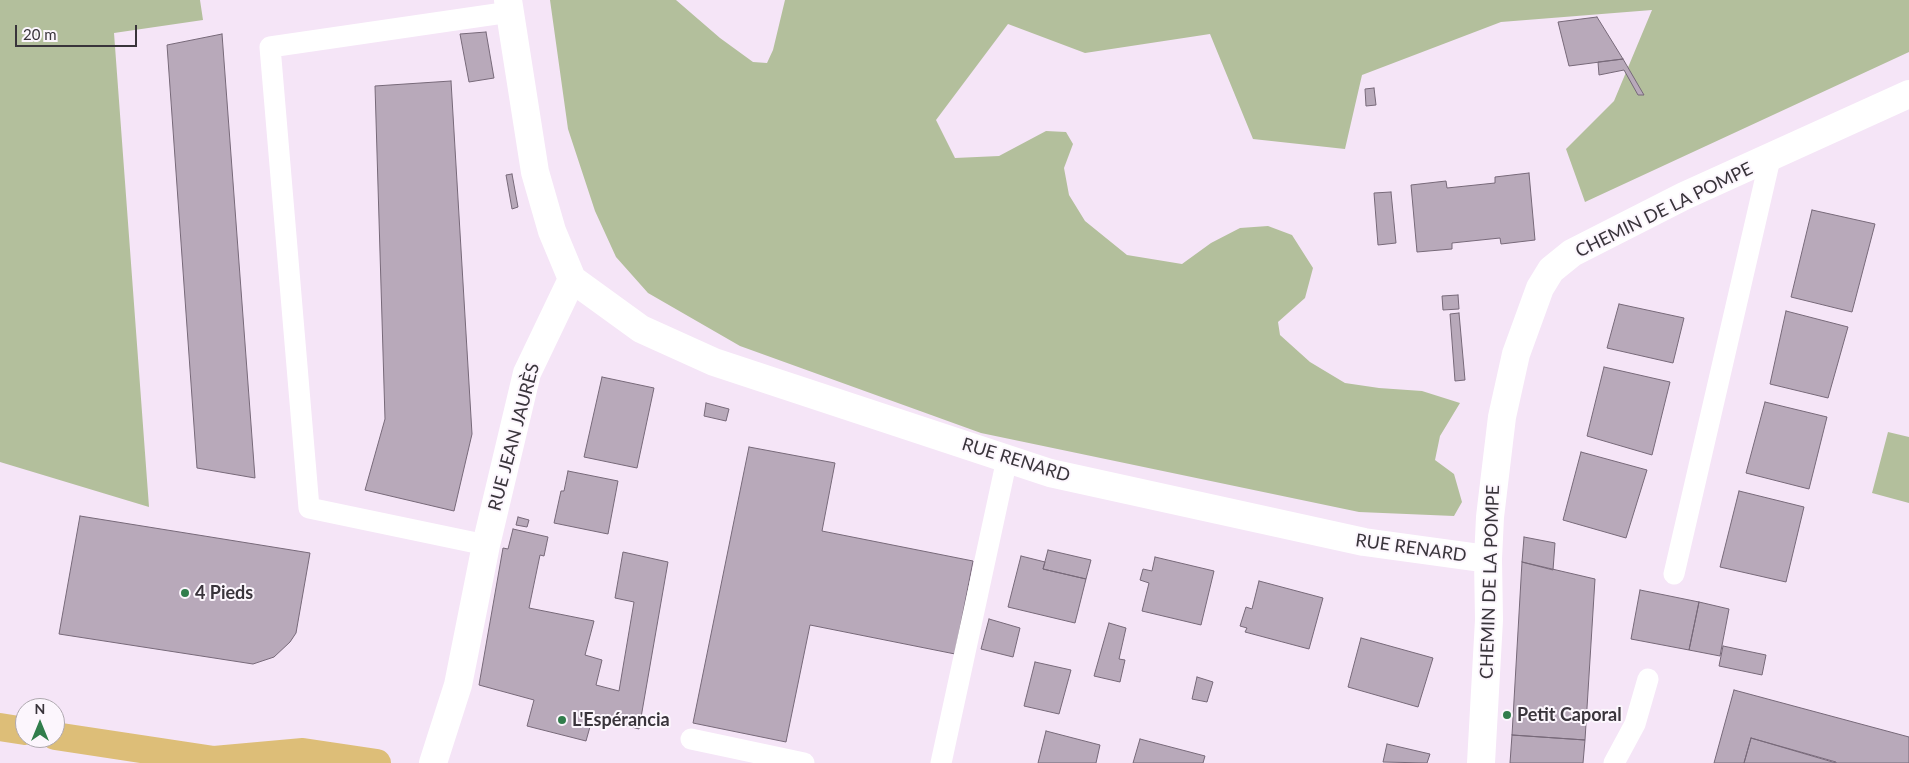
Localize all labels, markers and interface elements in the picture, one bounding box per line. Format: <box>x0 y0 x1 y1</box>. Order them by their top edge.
scale bar <box>18 15 140 47</box>
text: 20 m <box>23 25 57 43</box>
street label: CHEMIN DE LA POMPE <box>1572 158 1756 262</box>
street label: RUE JEAN JAURÈS <box>484 361 544 513</box>
street label: RUE RENARD <box>959 433 1073 487</box>
street label: CHEMIN DE LA POMPE <box>1476 485 1504 679</box>
street label: RUE RENARD <box>1354 530 1468 566</box>
place label: 4 Pieds <box>195 582 253 604</box>
marker: 4 Pieds <box>179 587 191 599</box>
north arrow <box>15 698 65 748</box>
text: N <box>35 700 45 717</box>
place label: Petit Caporal <box>1517 704 1622 726</box>
place label: L'Espérancia <box>572 709 670 731</box>
marker: Petit Caporal <box>1501 709 1513 721</box>
marker: L'Espérancia <box>556 714 568 726</box>

